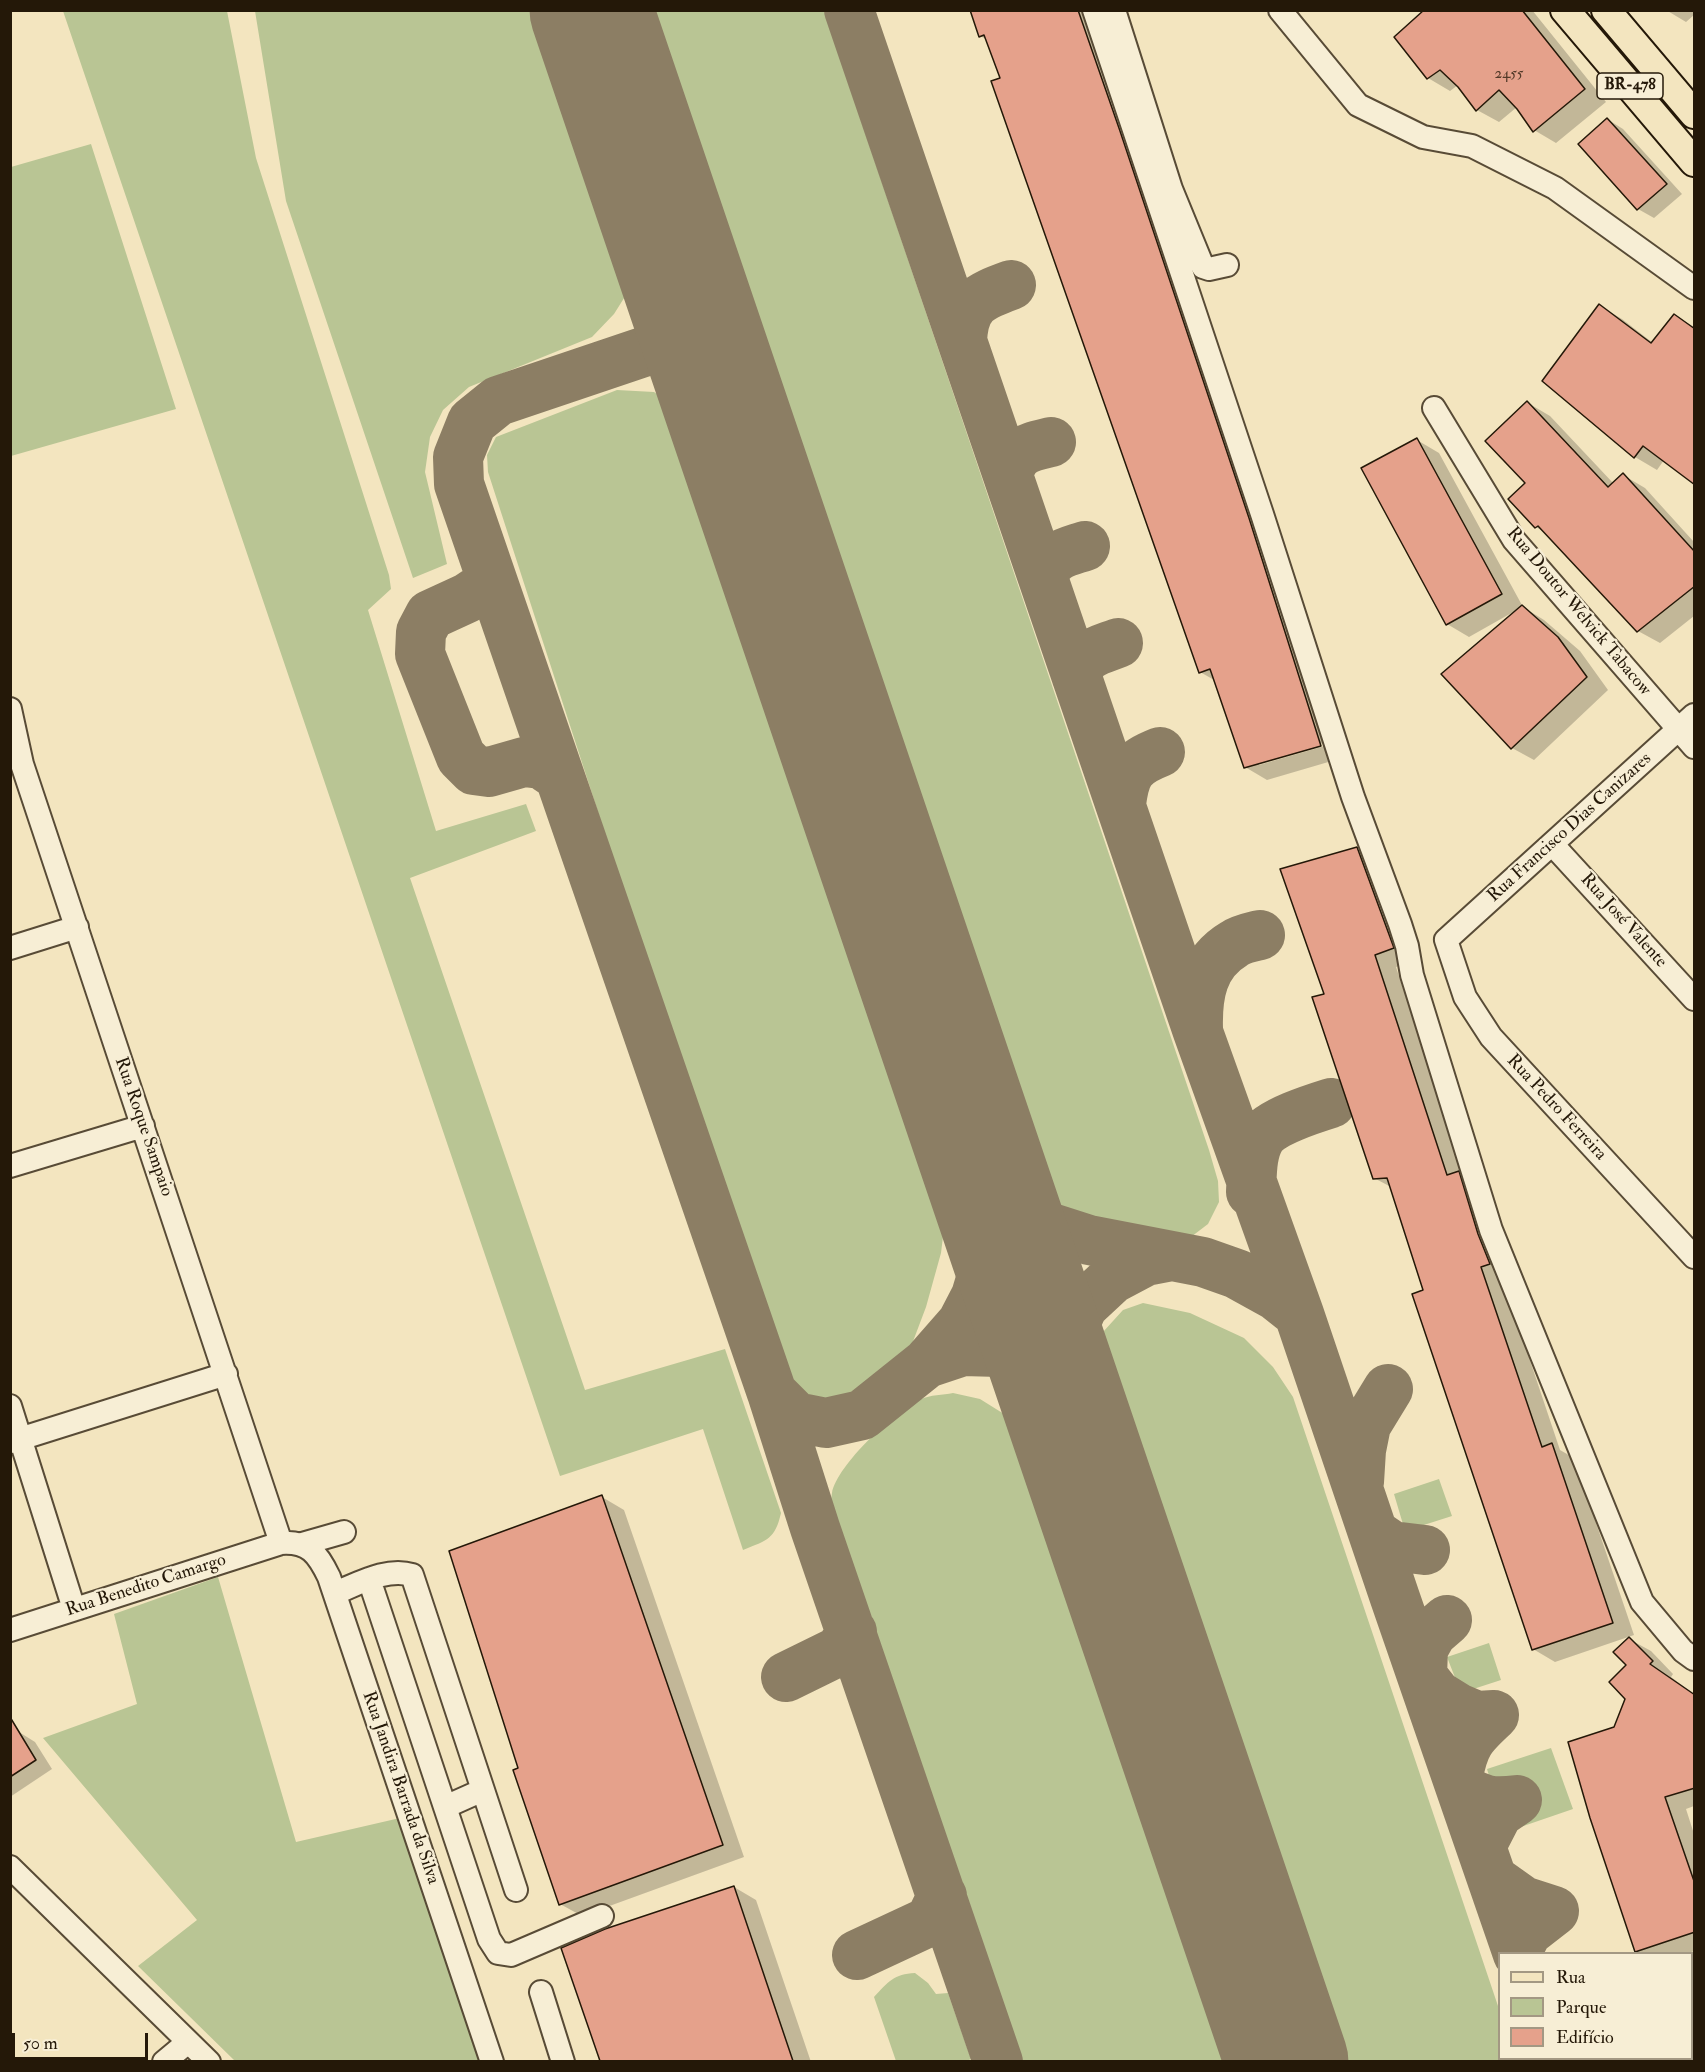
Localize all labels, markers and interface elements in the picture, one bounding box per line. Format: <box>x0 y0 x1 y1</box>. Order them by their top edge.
house number: 2455 <box>1495 66 1523 84</box>
road number: BR-478 <box>1597 73 1663 99</box>
street label: Rua Doutor Welvick Tabacow <box>1501 523 1655 701</box>
street label: Rua Francisco Dias Canizares <box>1484 749 1656 907</box>
street label: Rua José Valente <box>1575 869 1671 973</box>
street label: Rua Pedro Ferreira <box>1501 1051 1611 1165</box>
street label: Rua Roque Sampaio <box>109 1055 177 1199</box>
street label: Rua Benedito Camargo <box>63 1550 229 1622</box>
street label: Rua Jandira Barrada da Silva <box>357 1689 443 1887</box>
legend <box>1498 1952 1693 2060</box>
text: Rua <box>1556 1966 1585 1989</box>
text: Parque <box>1556 1996 1606 2019</box>
scale bar <box>15 2021 152 2059</box>
text: Edifício <box>1556 2026 1614 2049</box>
text: 50 m <box>23 2032 58 2055</box>

